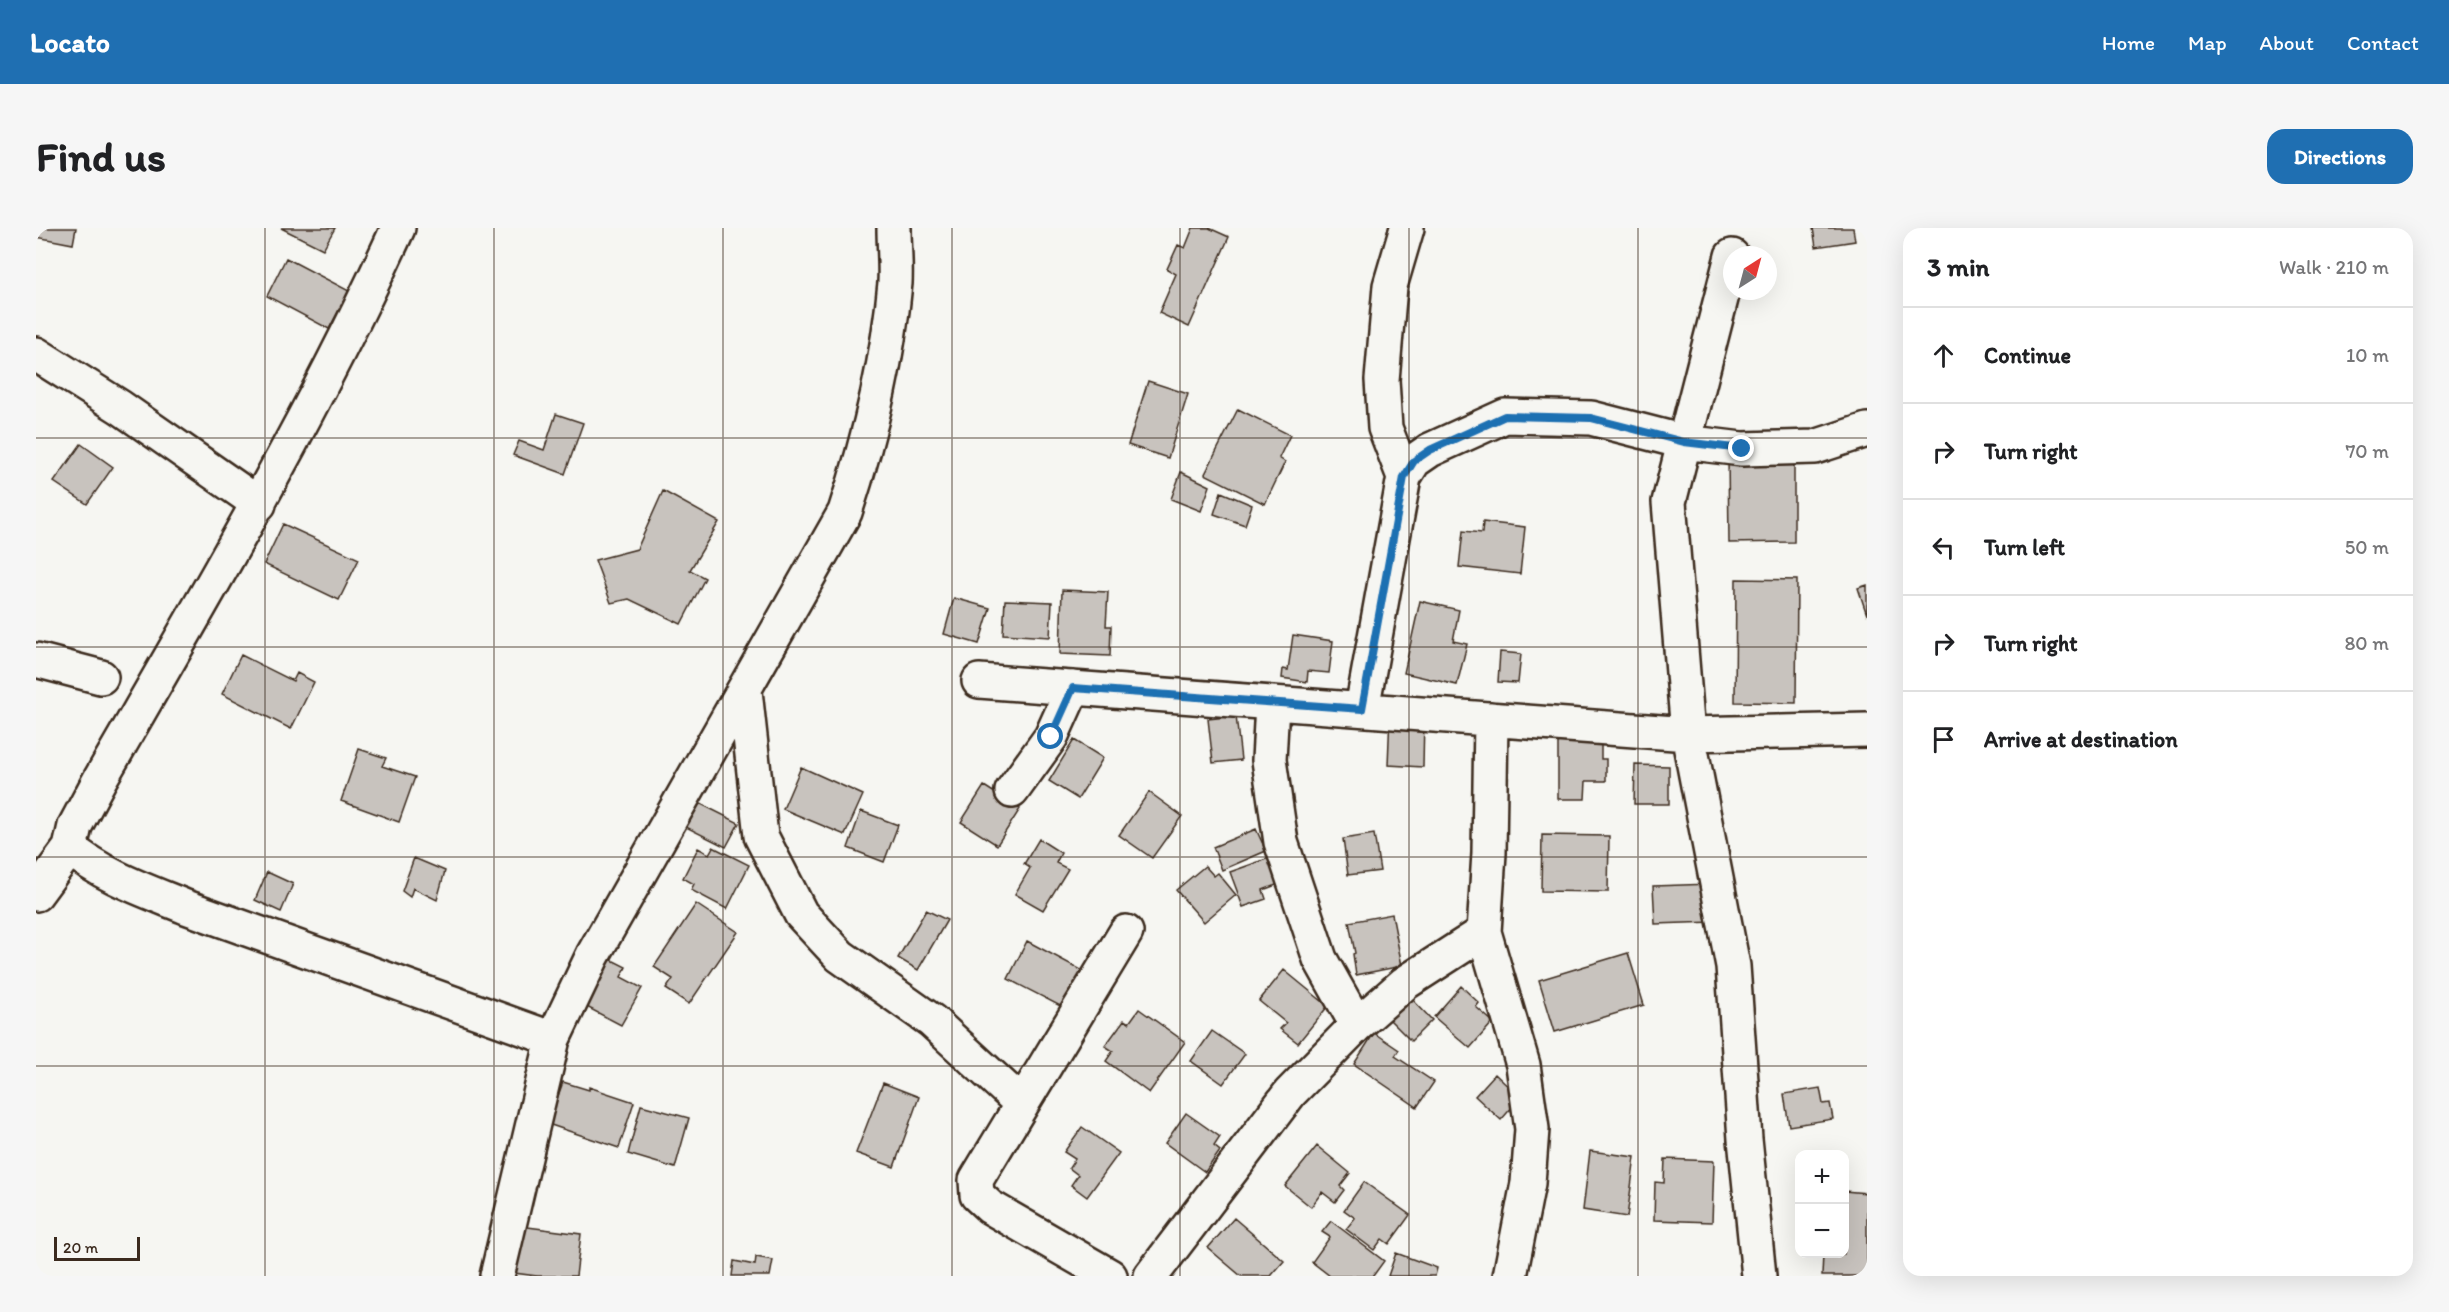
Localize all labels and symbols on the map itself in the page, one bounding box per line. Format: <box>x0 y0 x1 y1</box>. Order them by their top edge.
north arrow <box>1723 246 1777 300</box>
route end <box>1728 435 1754 461</box>
route start <box>1037 723 1063 749</box>
scale bar <box>54 1234 140 1262</box>

